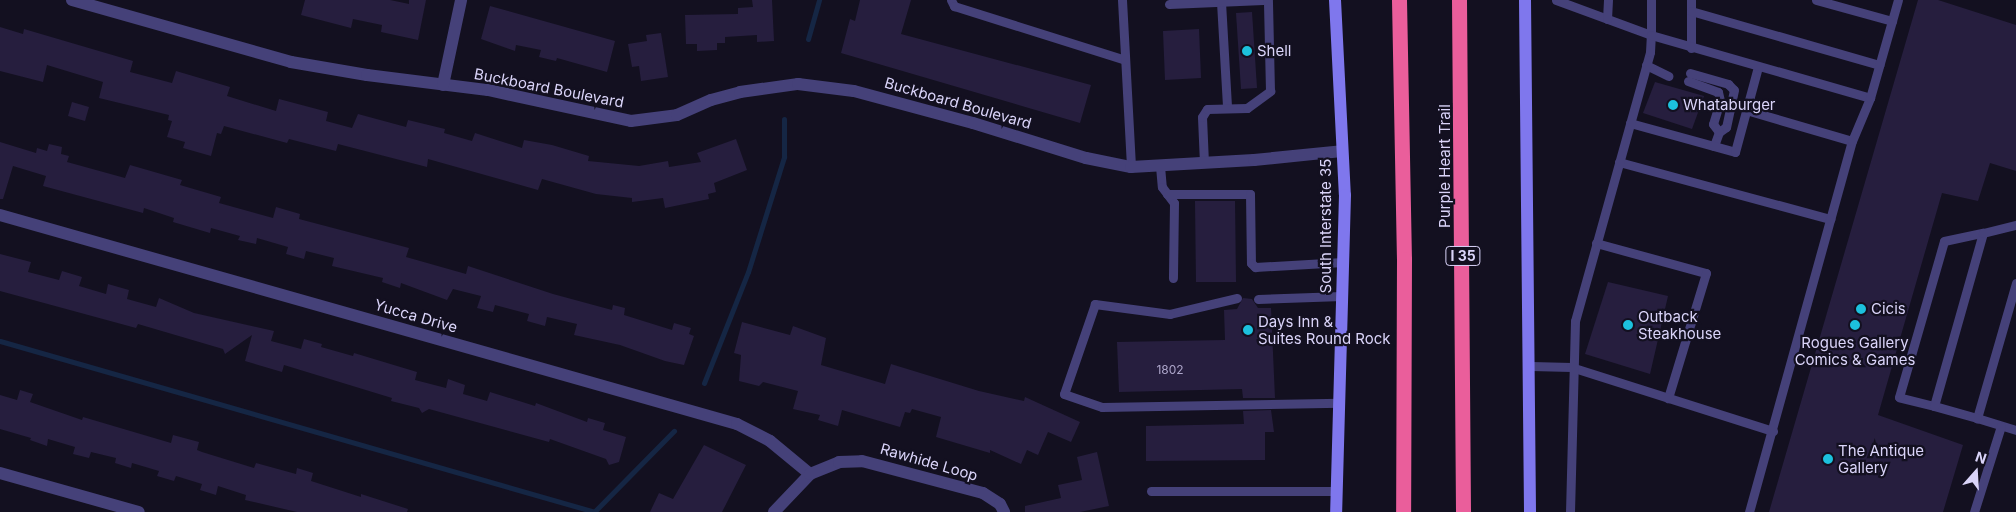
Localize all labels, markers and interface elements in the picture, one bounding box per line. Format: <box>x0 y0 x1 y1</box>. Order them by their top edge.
place label: Shell <box>1257 42 1292 60</box>
marker: Shell <box>1241 45 1253 57</box>
street label: Buckboard Boulevard <box>473 65 625 111</box>
street label: Buckboard Boulevard <box>882 73 1034 133</box>
place label: Whataburger <box>1683 96 1776 114</box>
marker: Whataburger <box>1667 99 1679 111</box>
street label: Purple Heart Trail <box>1436 104 1454 228</box>
street label: South Interstate 35 <box>1317 159 1335 293</box>
road number: I 35 <box>1444 245 1482 268</box>
street label: Yucca Drive <box>372 296 460 336</box>
place label: Cicis <box>1871 300 1906 318</box>
marker: Cicis <box>1855 303 1867 315</box>
place label: Outback Steakhouse <box>1638 307 1721 342</box>
place label: Days Inn & Suites Round Rock <box>1258 312 1391 347</box>
marker: Outback Steakhouse <box>1622 319 1634 331</box>
marker: Rogues Gallery Comics & Games <box>1849 319 1861 331</box>
marker: Days Inn & Suites Round Rock <box>1242 324 1254 336</box>
place label: Rogues Gallery Comics & Games <box>1795 333 1915 368</box>
house number: 1802 <box>1156 363 1184 377</box>
street label: Rawhide Loop <box>878 439 980 485</box>
place label: The Antique Gallery <box>1838 441 1924 476</box>
north arrow <box>1951 447 2001 497</box>
text: N <box>1973 448 1989 467</box>
marker: The Antique Gallery <box>1822 453 1834 465</box>

